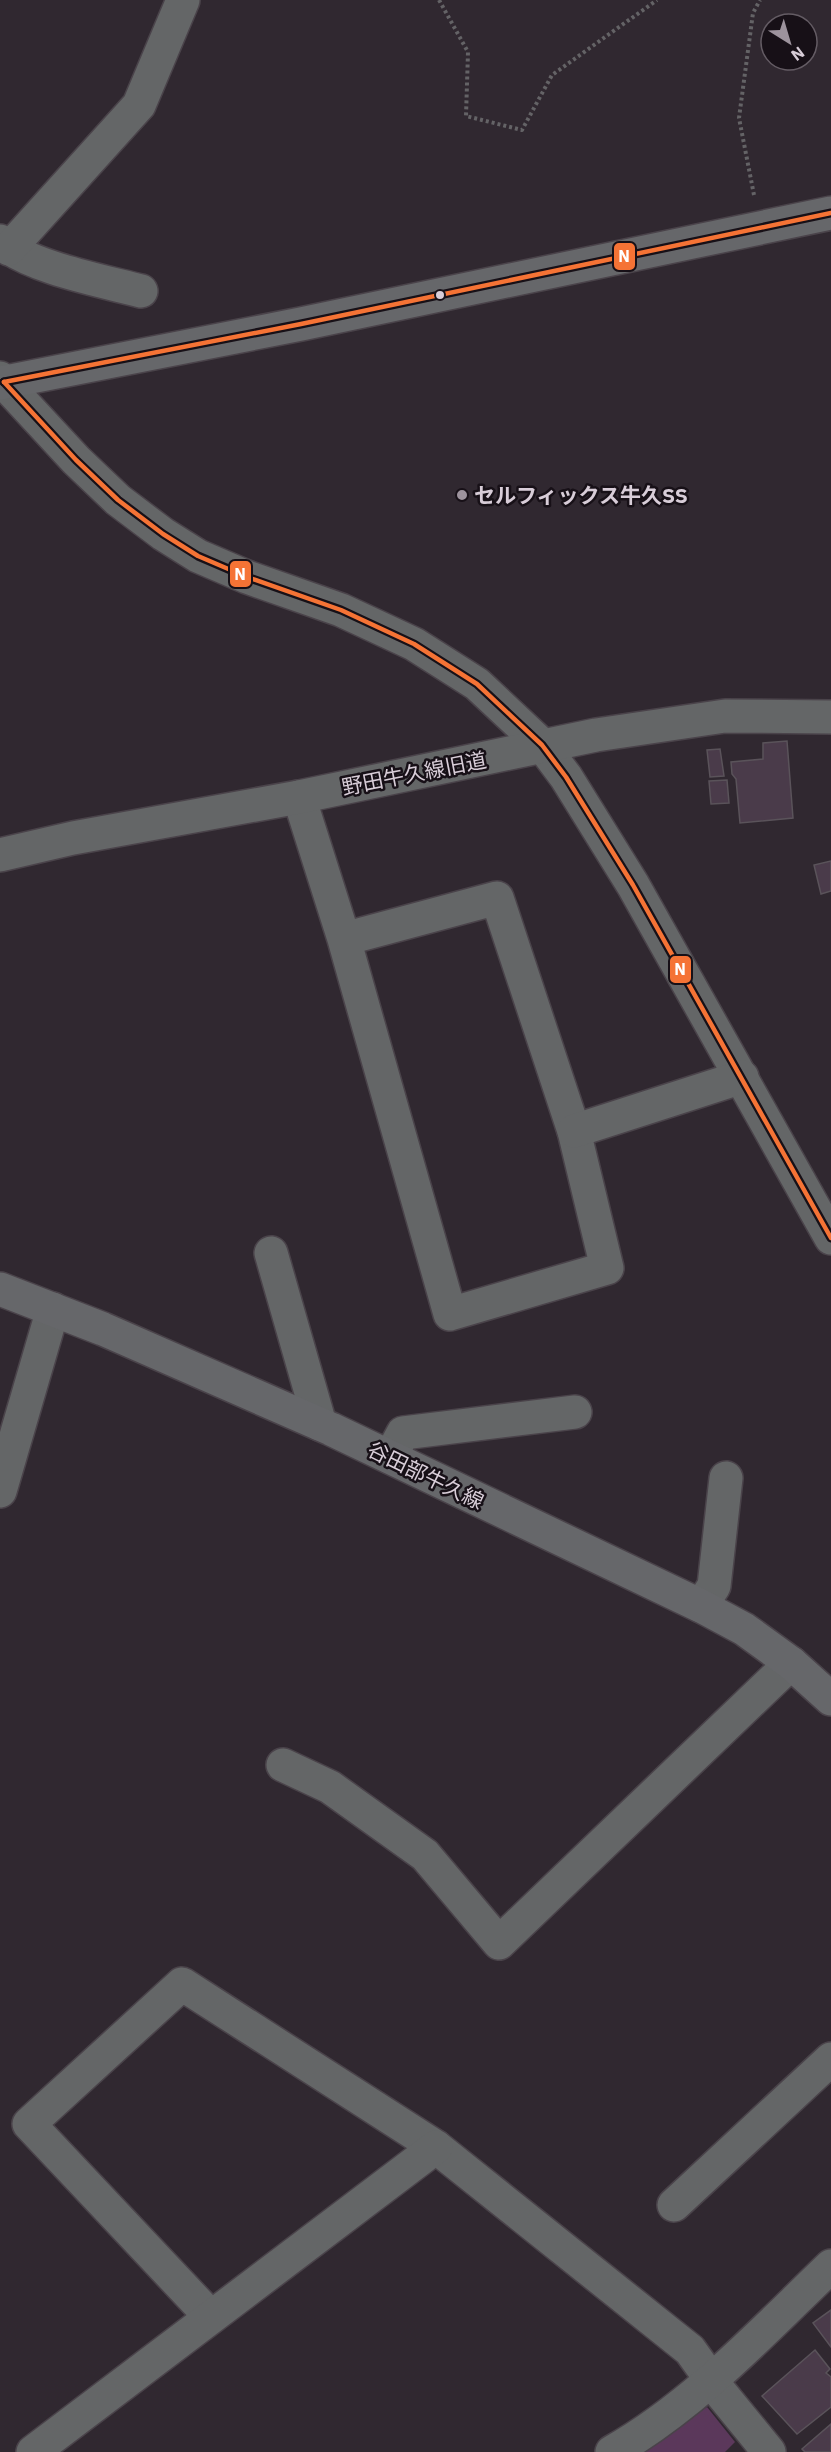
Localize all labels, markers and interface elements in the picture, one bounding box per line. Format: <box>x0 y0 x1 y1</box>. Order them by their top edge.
north arrow <box>759 12 819 72</box>
text: N <box>787 43 809 65</box>
line badge: N <box>613 242 636 271</box>
text: N <box>618 246 630 266</box>
unlabelled marker <box>434 289 446 301</box>
place label: セルフィックス牛久SS <box>474 481 688 509</box>
marker: セルフィックス牛久SS <box>455 488 469 502</box>
line badge: N <box>229 560 252 588</box>
text: N <box>234 564 246 584</box>
street label: 野田牛久線旧道 <box>339 745 489 801</box>
line badge: N <box>669 955 692 984</box>
text: N <box>674 959 686 979</box>
street label: 谷田部牛久線 <box>363 1435 489 1515</box>

